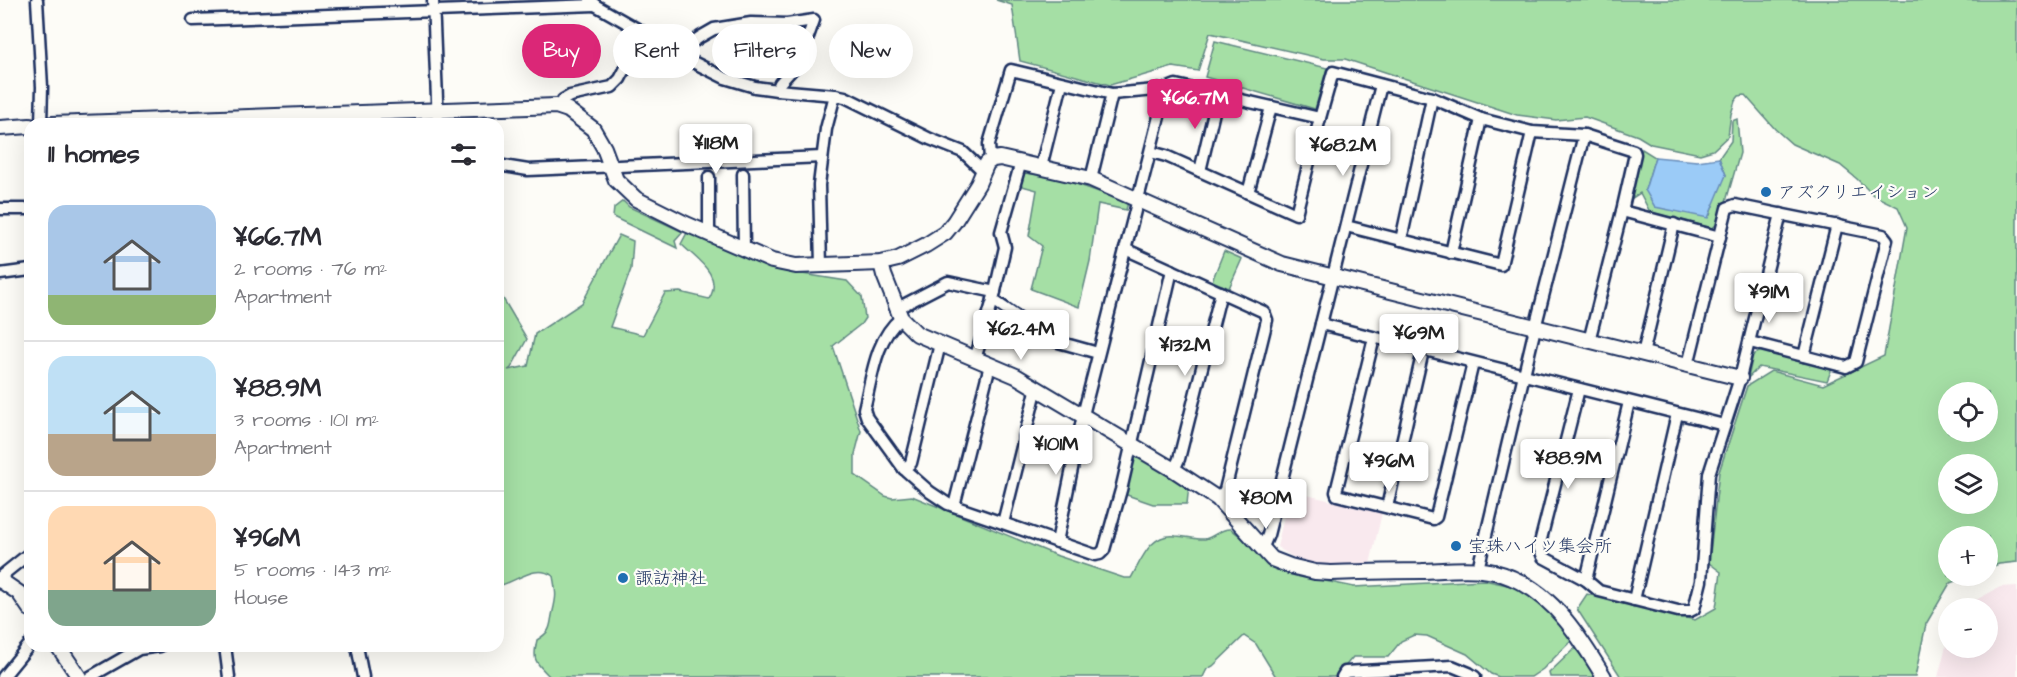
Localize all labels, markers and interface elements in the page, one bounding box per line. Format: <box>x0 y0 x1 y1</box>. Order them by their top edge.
chip: Buy <box>522 24 601 78</box>
chip: Rent <box>613 24 700 78</box>
chip: Filters <box>712 24 817 78</box>
chip: New <box>829 24 913 78</box>
pin: ¥66.7M <box>1146 79 1244 130</box>
text: ¥66.7M <box>1161 84 1229 112</box>
pin: ¥118M <box>674 124 758 175</box>
pin: ¥68.2M <box>1294 126 1392 177</box>
text: ¥118M <box>693 129 739 157</box>
text: ¥68.2M <box>1310 131 1377 159</box>
text: 11 homes <box>48 136 140 172</box>
icon: filters <box>447 138 480 171</box>
place label: アズクリエイション <box>1778 180 1939 205</box>
marker: アズクリエイション <box>1759 185 1773 199</box>
text: ¥66.7M <box>234 219 322 255</box>
icon: home <box>96 229 168 301</box>
text: 2 rooms · 76 m² <box>234 255 387 283</box>
pin: ¥91M <box>1733 273 1805 324</box>
text: ¥91M <box>1748 278 1790 306</box>
text: Apartment <box>234 283 332 311</box>
pin: ¥62.4M <box>972 310 1070 361</box>
pin: ¥69M <box>1383 314 1455 365</box>
text: ¥62.4M <box>987 315 1055 343</box>
text: ¥69M <box>1393 319 1445 347</box>
pin: ¥132M <box>1143 326 1227 377</box>
text: ¥132M <box>1159 331 1211 359</box>
text: ¥88.9M <box>234 370 322 406</box>
icon: home <box>96 380 168 452</box>
map controls <box>1938 382 1998 658</box>
button: locate <box>1938 382 1998 442</box>
text: 3 rooms · 101 m² <box>234 406 379 434</box>
pin: ¥101M <box>1014 425 1098 476</box>
text: ¥101M <box>1034 430 1078 458</box>
text: Apartment <box>234 434 332 462</box>
pin: ¥88.9M <box>1519 439 1617 490</box>
pin: ¥96M <box>1353 442 1425 493</box>
text: ¥88.9M <box>1534 444 1602 472</box>
text: ¥96M <box>1363 447 1415 475</box>
button: layers <box>1938 454 1998 514</box>
pin: ¥80M <box>1230 479 1302 530</box>
text: ¥80M <box>1240 484 1292 512</box>
text: ¥96M <box>234 520 301 556</box>
button: + <box>1938 526 1998 586</box>
icon: home <box>96 530 168 602</box>
place label: 宝珠ハイツ集会所 <box>1468 534 1612 559</box>
marker: 宝珠ハイツ集会所 <box>1449 539 1463 553</box>
text: 5 rooms · 143 m² <box>234 556 392 584</box>
place label: 諏訪神社 <box>635 566 707 591</box>
marker: 諏訪神社 <box>616 571 630 585</box>
text: House <box>234 584 288 612</box>
button: − <box>1938 598 1998 658</box>

